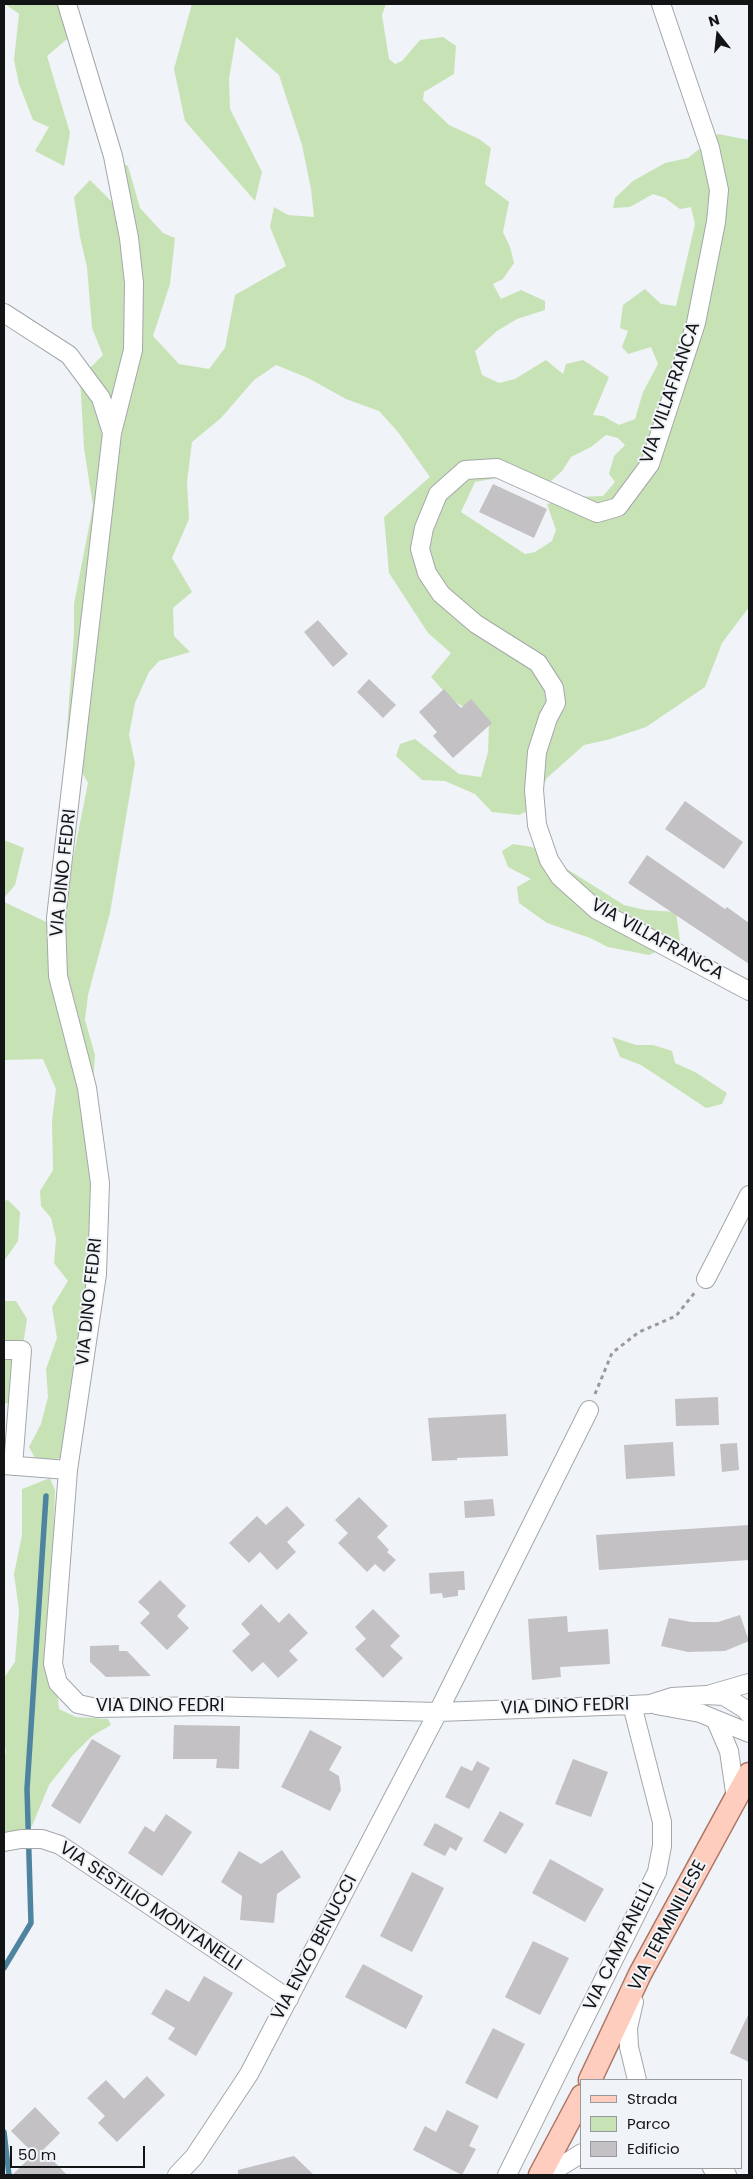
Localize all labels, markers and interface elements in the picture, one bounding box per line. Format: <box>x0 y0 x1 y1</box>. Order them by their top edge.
north arrow <box>693 10 743 60</box>
text: N <box>706 10 722 32</box>
street label: VIA VILLAFRANCA <box>637 319 705 467</box>
street label: VIA DINO FEDRI <box>47 808 81 938</box>
street label: VIA VILLAFRANCA <box>587 895 727 985</box>
street label: VIA DINO FEDRI <box>73 1237 107 1367</box>
street label: VIA DINO FEDRI <box>500 1694 630 1720</box>
street label: VIA DINO FEDRI <box>96 1695 224 1717</box>
street label: VIA SESTILIO MONTANELLI <box>55 1838 245 1976</box>
street label: VIA TERMINILLESE <box>624 1857 712 1995</box>
street label: VIA ENZO BENUCCI <box>268 1872 362 2024</box>
street label: VIA CAMPANELLI <box>580 1880 660 2014</box>
legend <box>580 2079 743 2169</box>
text: Strada <box>627 2088 677 2109</box>
text: Parco <box>627 2113 670 2134</box>
scale bar <box>12 2136 148 2168</box>
text: Edificio <box>627 2138 680 2159</box>
text: 50 m <box>18 2144 56 2165</box>

